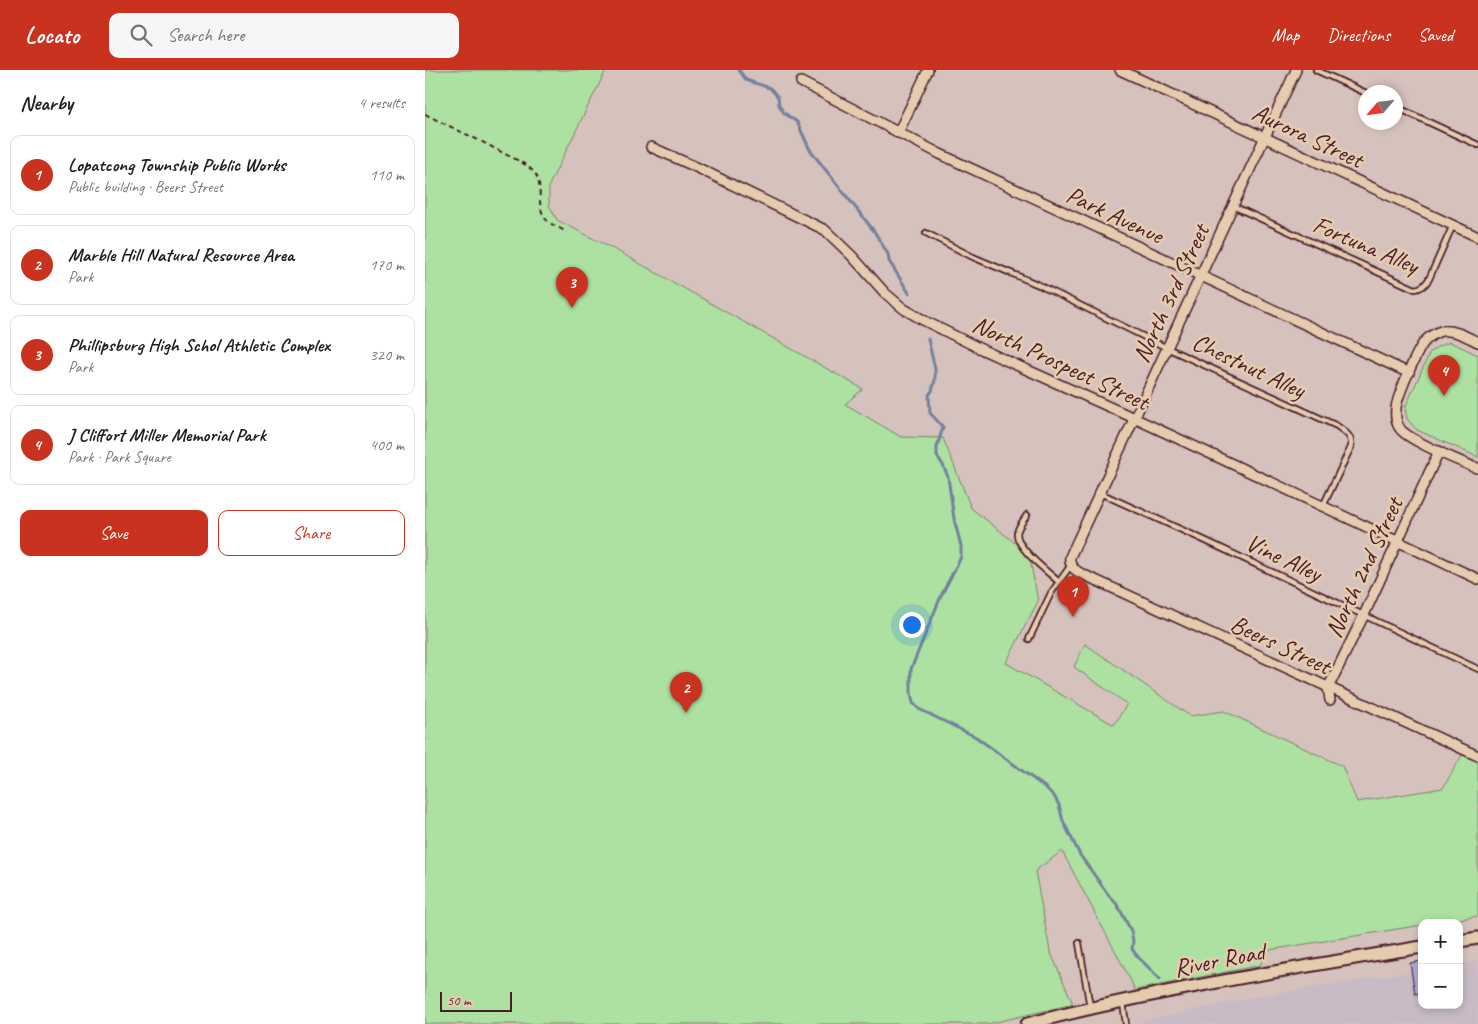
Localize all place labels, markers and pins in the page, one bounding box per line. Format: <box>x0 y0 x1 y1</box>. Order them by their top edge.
pin: 3 <box>556 267 588 308</box>
pin: 4 <box>1428 355 1460 396</box>
pin: 1 <box>1057 576 1089 617</box>
pin: 2 <box>670 672 702 713</box>

